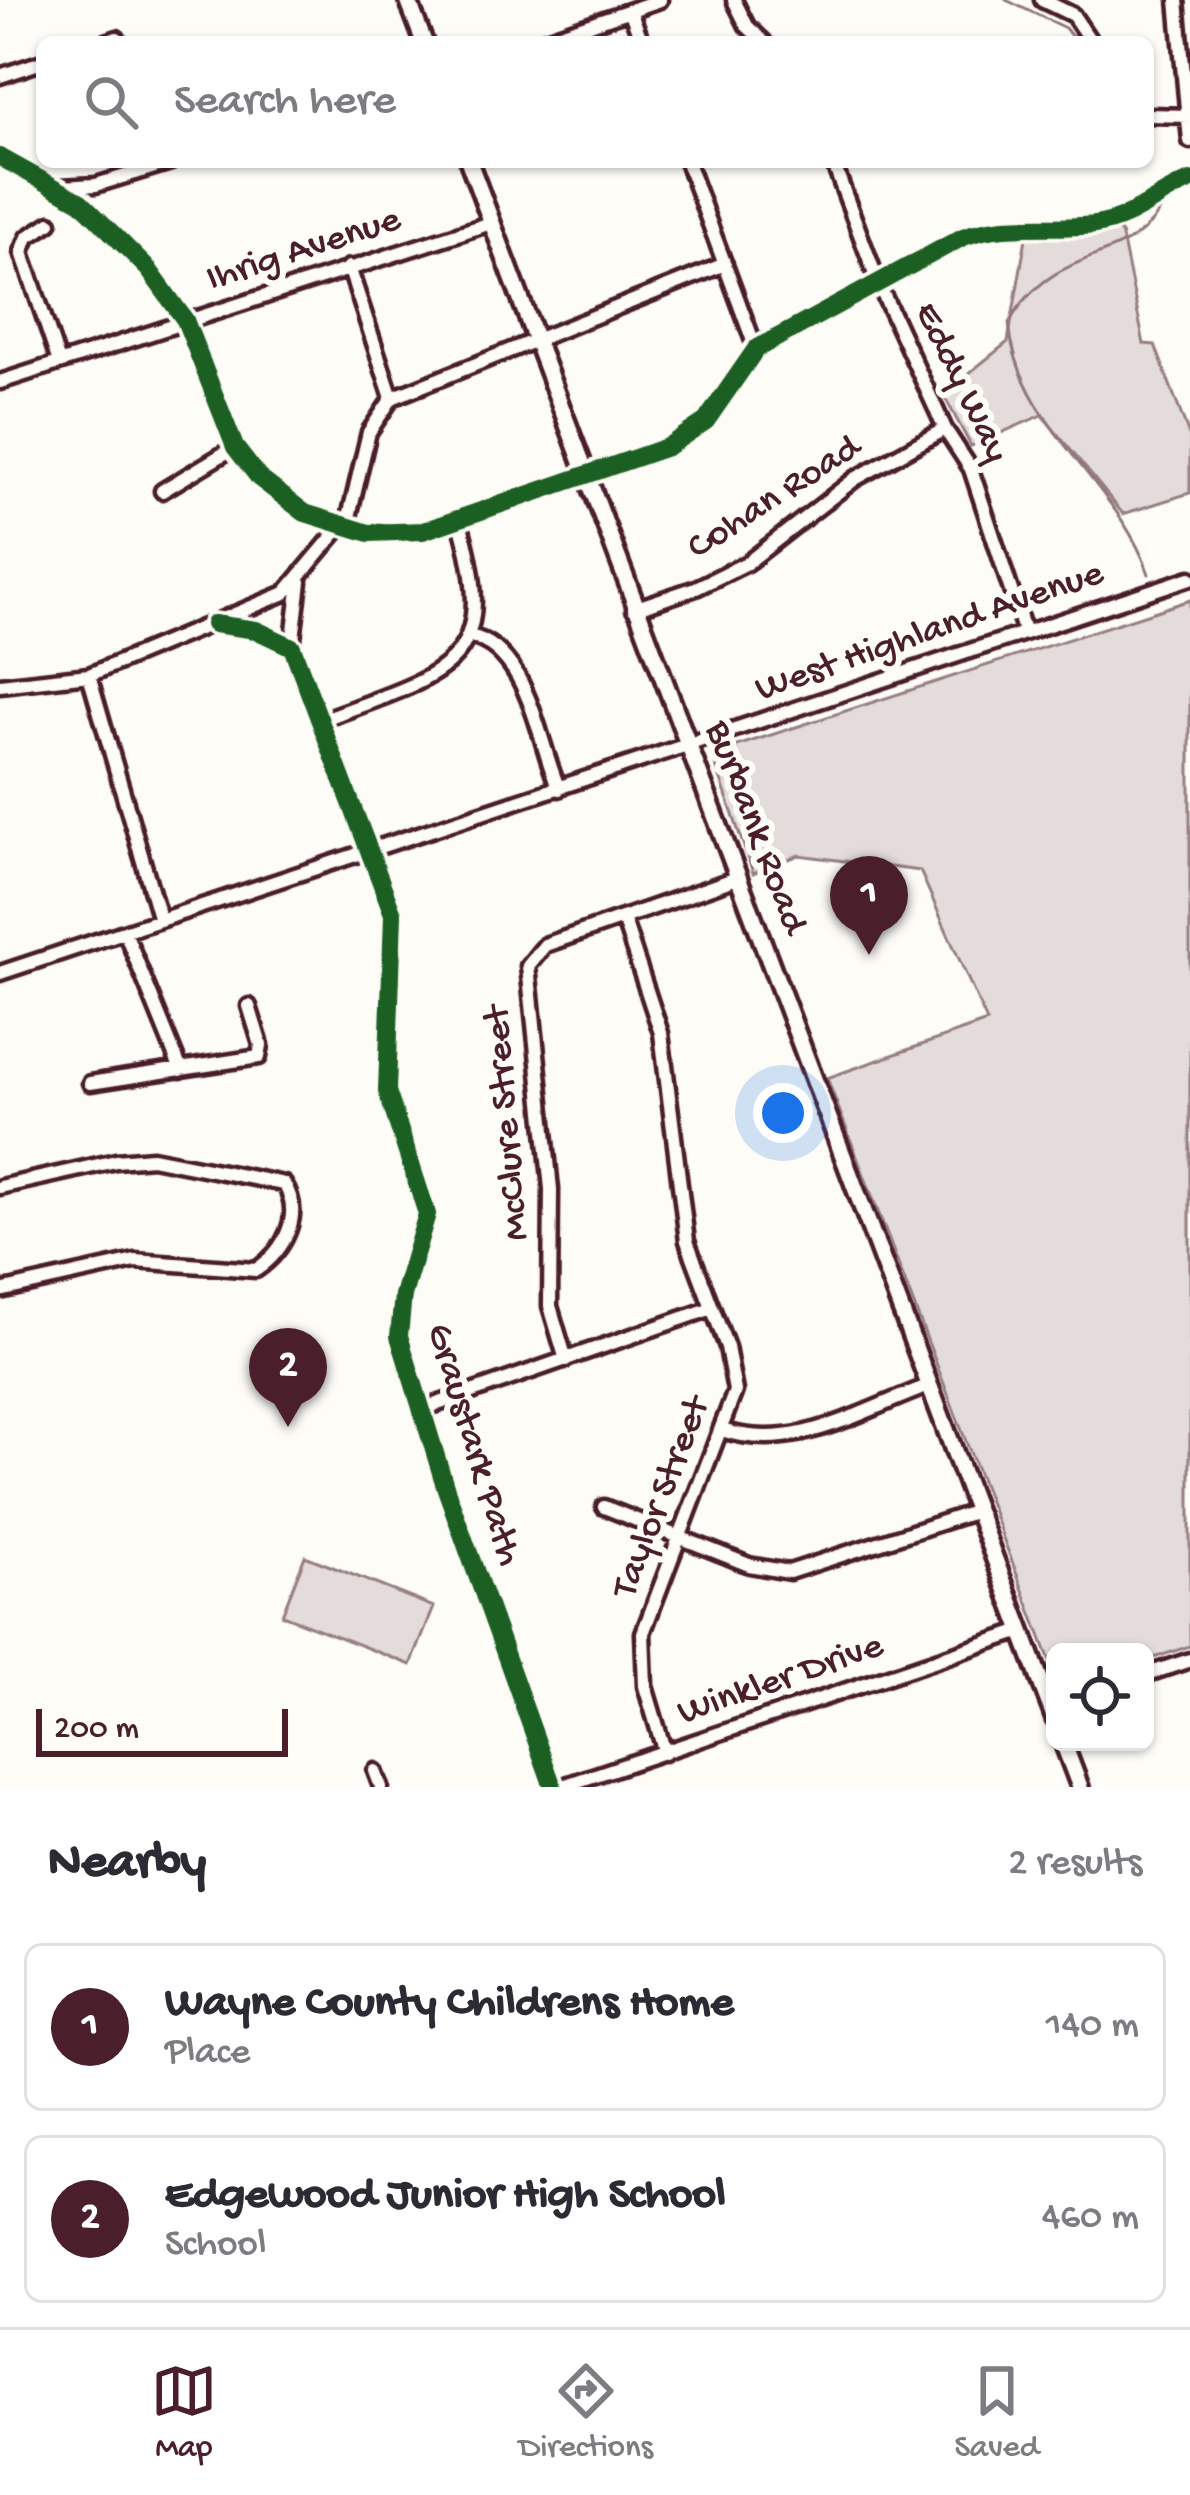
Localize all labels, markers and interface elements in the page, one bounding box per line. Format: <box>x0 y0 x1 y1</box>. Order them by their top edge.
search box <box>36 36 1154 168</box>
icon: search <box>78 69 144 135</box>
text: Search here <box>174 76 396 129</box>
street label: Ihrig Avenue <box>201 198 408 304</box>
street label: Eddy Way <box>902 295 1018 471</box>
street label: Cohan Road <box>680 424 873 572</box>
street label: West Highland Avenue <box>750 552 1111 714</box>
street label: Burbank Road <box>692 714 817 944</box>
pin: 1 <box>830 856 908 955</box>
street label: McClure Street <box>476 1001 542 1242</box>
your location <box>753 1083 813 1143</box>
street label: Graustark Path <box>413 1318 531 1572</box>
pin: 2 <box>249 1328 327 1427</box>
street label: Taylor Street <box>603 1388 724 1607</box>
street label: Winkler Drive <box>672 1624 891 1738</box>
map controls <box>1046 1643 1154 1751</box>
button: locate <box>1046 1643 1154 1751</box>
scale bar <box>36 1703 288 1756</box>
text: 200 m <box>54 1711 139 1749</box>
text: Nearby <box>48 1835 206 1895</box>
text: 2 results <box>1008 1842 1142 1888</box>
text: Wayne County Childrens Home <box>165 1978 734 2031</box>
text: 1 <box>82 2004 98 2050</box>
text: 140 m <box>1046 2004 1139 2050</box>
text: Place <box>165 2031 250 2077</box>
text: Edgewood Junior High School <box>165 2170 726 2223</box>
text: 2 <box>80 2196 100 2242</box>
text: 460 m <box>1042 2196 1139 2242</box>
text: School <box>165 2223 266 2269</box>
tab: Map <box>151 2358 217 2468</box>
tab: Directions <box>519 2358 653 2468</box>
tab: Saved <box>955 2358 1039 2468</box>

